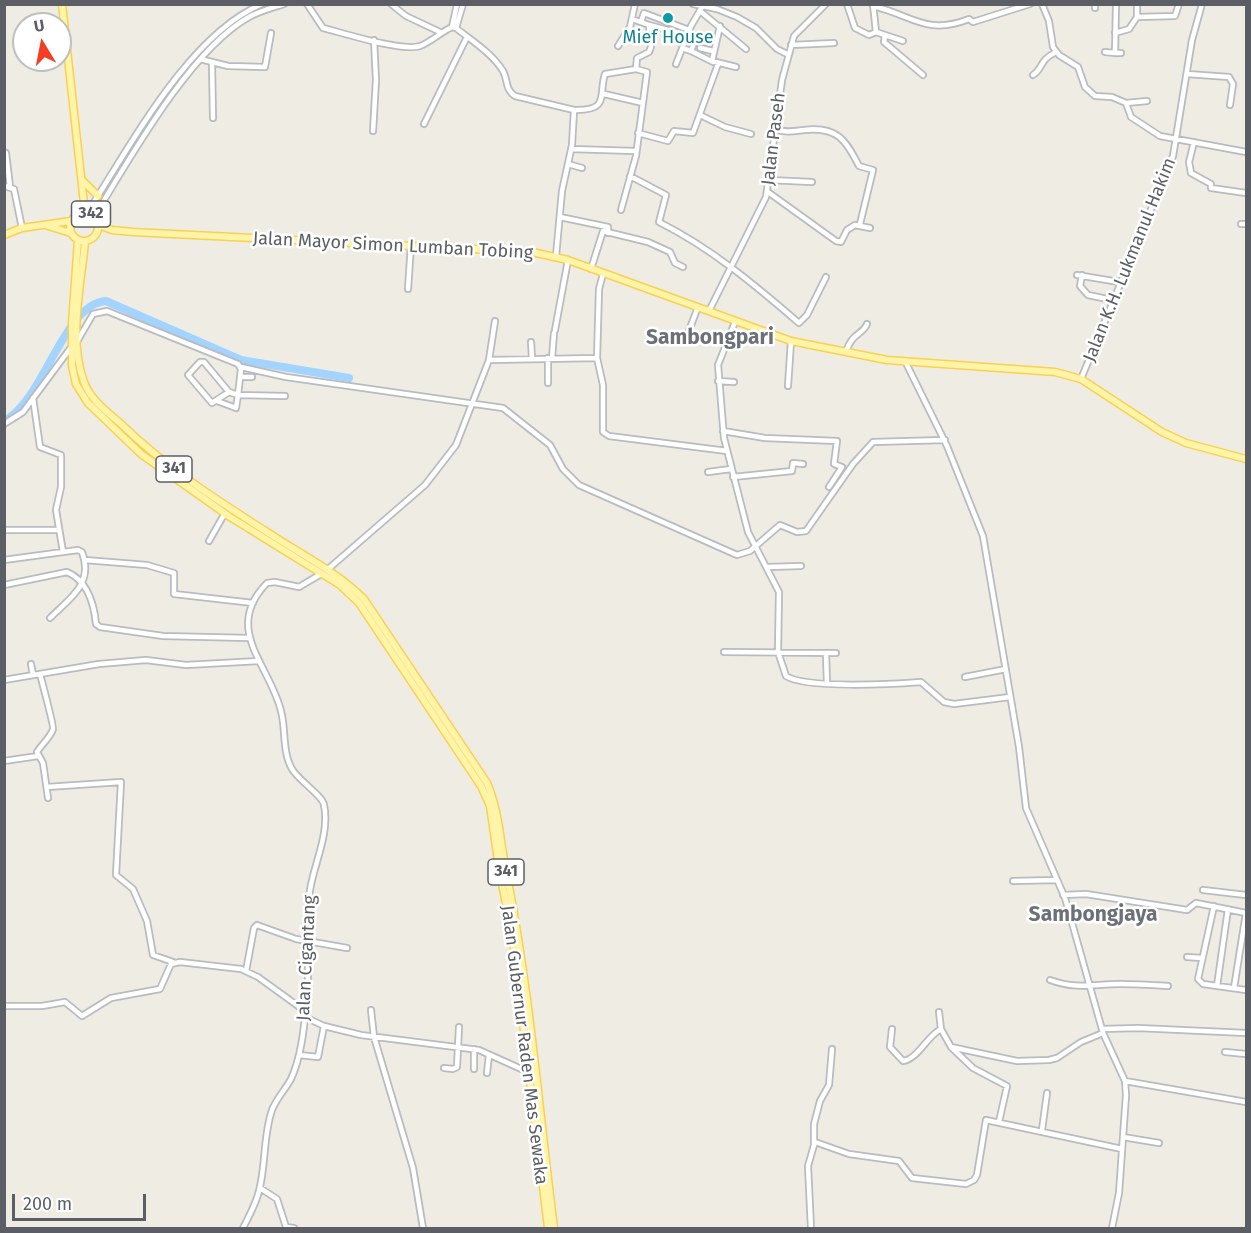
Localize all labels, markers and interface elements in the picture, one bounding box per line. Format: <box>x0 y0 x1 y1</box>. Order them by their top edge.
marker: Mief House <box>661 11 675 25</box>
north arrow <box>12 12 72 72</box>
text: U <box>32 15 46 36</box>
place label: Mief House <box>622 27 714 49</box>
street label: Jalan Paseh <box>758 91 790 187</box>
street label: Jalan K.H. Lukmanul Hakim <box>1079 155 1181 365</box>
road number: 342 <box>72 201 110 227</box>
street label: Jalan Mayor Simon Lumban Tobing <box>252 228 534 264</box>
district label: Sambongpari <box>646 325 774 351</box>
road number: 341 <box>156 456 192 482</box>
road number: 341 <box>488 859 524 885</box>
street label: Jalan Cigantang <box>293 895 321 1021</box>
district label: Sambongjaya <box>1029 902 1157 928</box>
street label: Jalan Gubernur Raden Mas Sewaka <box>496 904 552 1186</box>
scale bar <box>15 1182 148 1220</box>
text: 200 m <box>23 1193 72 1215</box>

